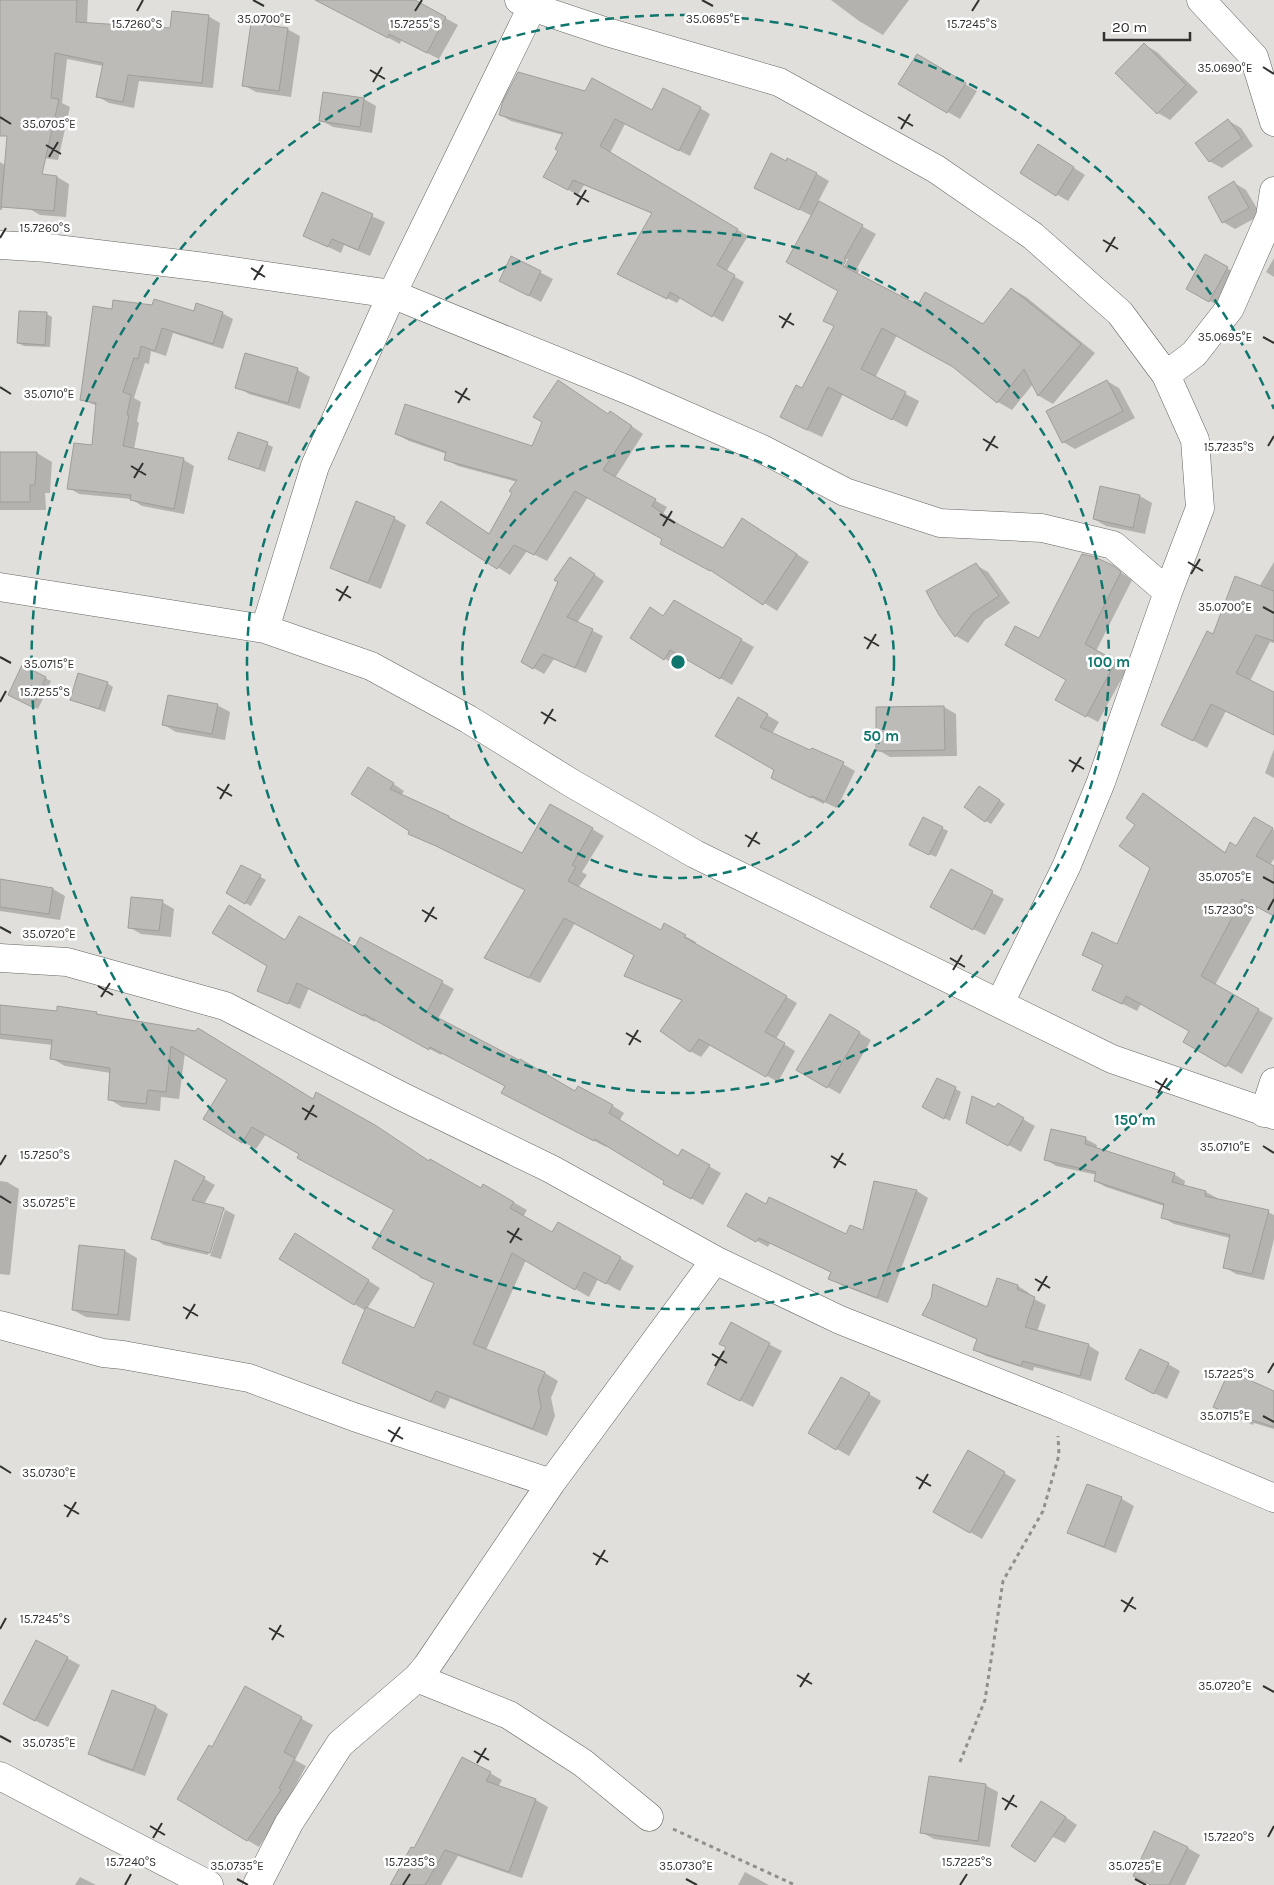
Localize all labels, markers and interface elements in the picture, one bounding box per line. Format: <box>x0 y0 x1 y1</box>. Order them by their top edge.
scale bar <box>1104 10 1190 42</box>
text: 35.0700°E <box>237 12 291 26</box>
text: 35.0695°E <box>686 12 740 26</box>
text: 15.7260°S <box>112 17 162 31</box>
text: 15.7255°S <box>390 17 440 31</box>
text: 15.7245°S <box>947 17 997 31</box>
text: 20 m <box>1112 18 1147 36</box>
text: 35.0690°E <box>1198 61 1252 75</box>
text: 35.0705°E <box>22 117 76 131</box>
text: 15.7260°S <box>20 221 70 235</box>
text: 35.0695°E <box>1198 330 1252 344</box>
text: 35.0710°E <box>24 387 74 401</box>
text: 15.7235°S <box>1204 440 1254 454</box>
text: 35.0700°E <box>1198 600 1252 614</box>
centre of rings <box>669 653 687 671</box>
text: 100 m <box>1088 653 1130 671</box>
text: 35.0715°E <box>24 657 74 671</box>
text: 15.7255°S <box>20 685 70 699</box>
text: 50 m <box>863 727 899 745</box>
text: 35.0705°E <box>1198 870 1252 884</box>
text: 15.7230°S <box>1203 903 1255 917</box>
text: 35.0720°E <box>22 927 76 941</box>
text: 150 m <box>1114 1111 1156 1129</box>
text: 35.0710°E <box>1200 1140 1250 1154</box>
text: 15.7250°S <box>20 1148 70 1162</box>
text: 35.0725°E <box>22 1196 76 1210</box>
text: 15.7225°S <box>1204 1367 1254 1381</box>
text: 35.0715°E <box>1200 1409 1250 1423</box>
text: 35.0730°E <box>22 1466 76 1480</box>
text: 15.7245°S <box>20 1612 70 1626</box>
text: 35.0720°E <box>1198 1679 1252 1693</box>
text: 35.0735°E <box>22 1736 76 1750</box>
text: 15.7220°S <box>1204 1830 1254 1844</box>
text: 15.7240°S <box>106 1855 156 1869</box>
text: 15.7235°S <box>385 1855 435 1869</box>
text: 15.7225°S <box>942 1855 992 1869</box>
text: 35.0735°E <box>210 1859 264 1873</box>
text: 35.0730°E <box>659 1859 713 1873</box>
text: 35.0725°E <box>1108 1859 1162 1873</box>

